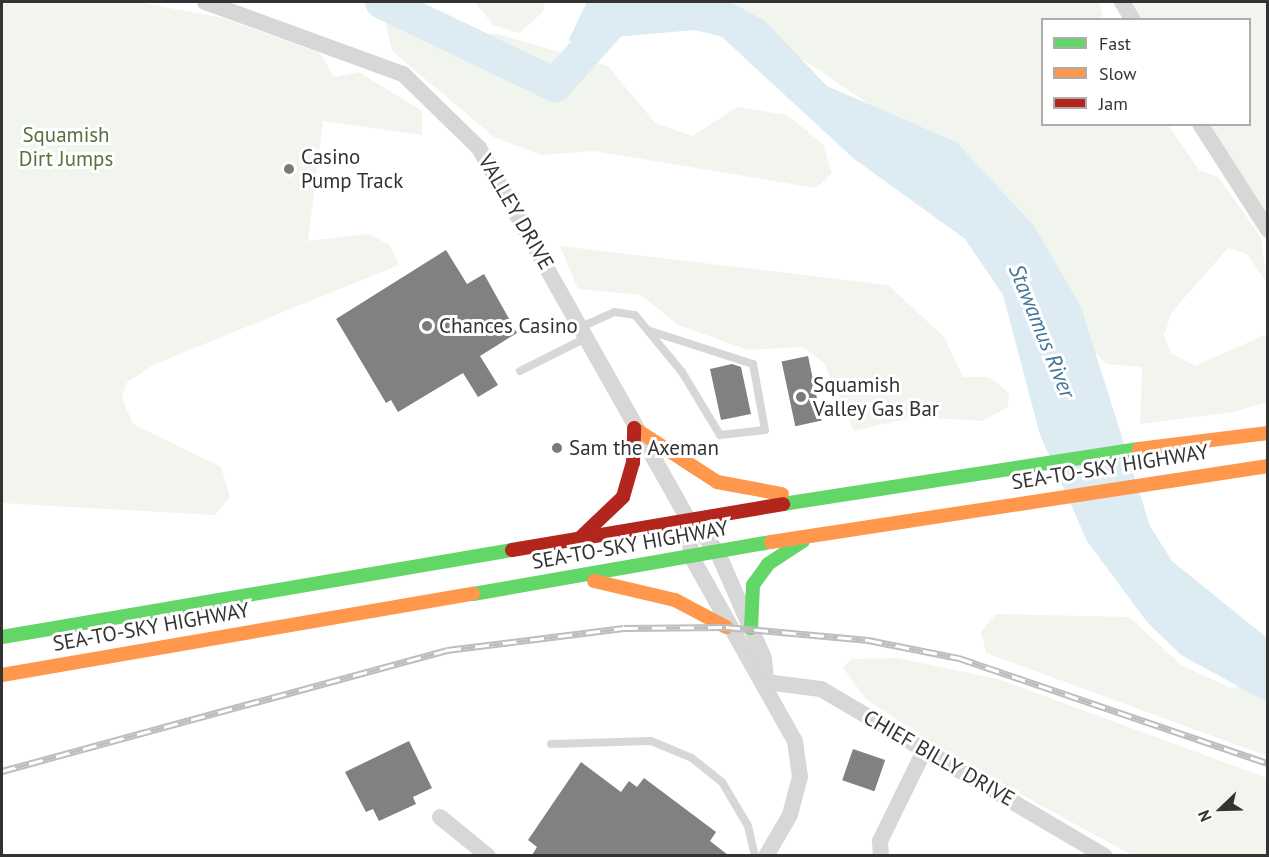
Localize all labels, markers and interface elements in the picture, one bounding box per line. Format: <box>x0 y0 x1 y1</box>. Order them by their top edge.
legend <box>1041 18 1251 126</box>
text: Fast <box>1099 32 1131 55</box>
text: Slow <box>1099 62 1137 85</box>
text: Jam <box>1099 92 1128 115</box>
park label: Squamish Dirt Jumps <box>19 122 113 172</box>
place label: Casino Pump Track <box>301 144 404 194</box>
street label: VALLEY DRIVE <box>473 150 559 274</box>
marker: Casino Pump Track <box>282 162 296 176</box>
water label: Stawamus River <box>1003 260 1081 402</box>
place label: Chances Casino <box>439 313 578 339</box>
marker: Chances Casino <box>420 319 434 333</box>
place label: Squamish Valley Gas Bar <box>813 372 940 422</box>
marker: Squamish Valley Gas Bar <box>794 390 808 404</box>
place label: Sam the Axeman <box>569 435 720 461</box>
street label: SEA-TO-SKY HIGHWAY <box>1010 439 1210 495</box>
marker: Sam the Axeman <box>550 441 564 455</box>
street label: SEA-TO-SKY HIGHWAY <box>530 515 730 575</box>
street label: SEA-TO-SKY HIGHWAY <box>51 597 251 657</box>
street label: CHIEF BILLY DRIVE <box>859 704 1019 812</box>
north arrow <box>1191 779 1251 839</box>
text: N <box>1193 807 1216 825</box>

